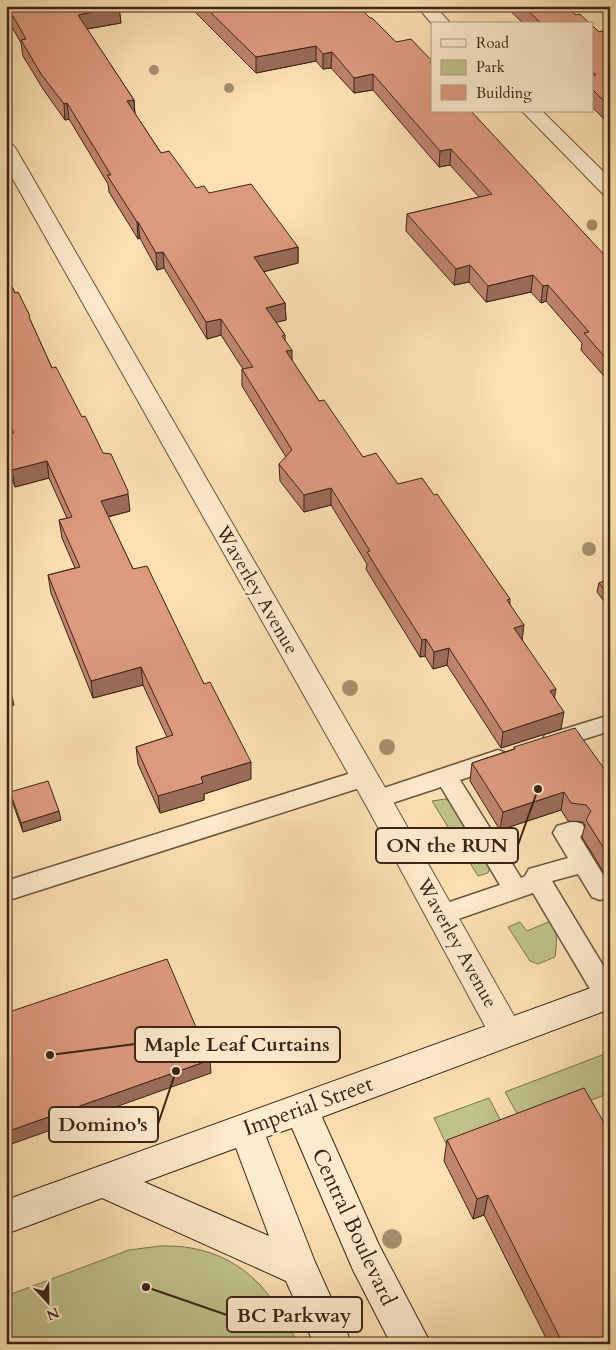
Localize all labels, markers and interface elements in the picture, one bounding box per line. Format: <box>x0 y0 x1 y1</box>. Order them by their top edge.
legend <box>431 22 594 112</box>
text: Road <box>476 33 509 53</box>
text: Park <box>476 57 505 77</box>
text: Building <box>476 83 532 103</box>
street label: Waverley Avenue <box>209 520 304 659</box>
callout: ON the RUN <box>376 828 518 863</box>
text: ON the RUN <box>386 832 509 859</box>
street label: Waverley Avenue <box>410 873 503 1013</box>
callout: Maple Leaf Curtains <box>135 1027 340 1062</box>
text: Maple Leaf Curtains <box>144 1031 330 1058</box>
street label: Imperial Street <box>239 1069 377 1143</box>
callout: Domino's <box>49 1107 158 1142</box>
text: Domino's <box>58 1111 148 1138</box>
street label: Central Boulevard <box>304 1144 404 1311</box>
north arrow <box>22 1278 72 1328</box>
callout: BC Parkway <box>227 1297 362 1332</box>
text: BC Parkway <box>236 1302 352 1329</box>
text: N <box>43 1303 62 1325</box>

